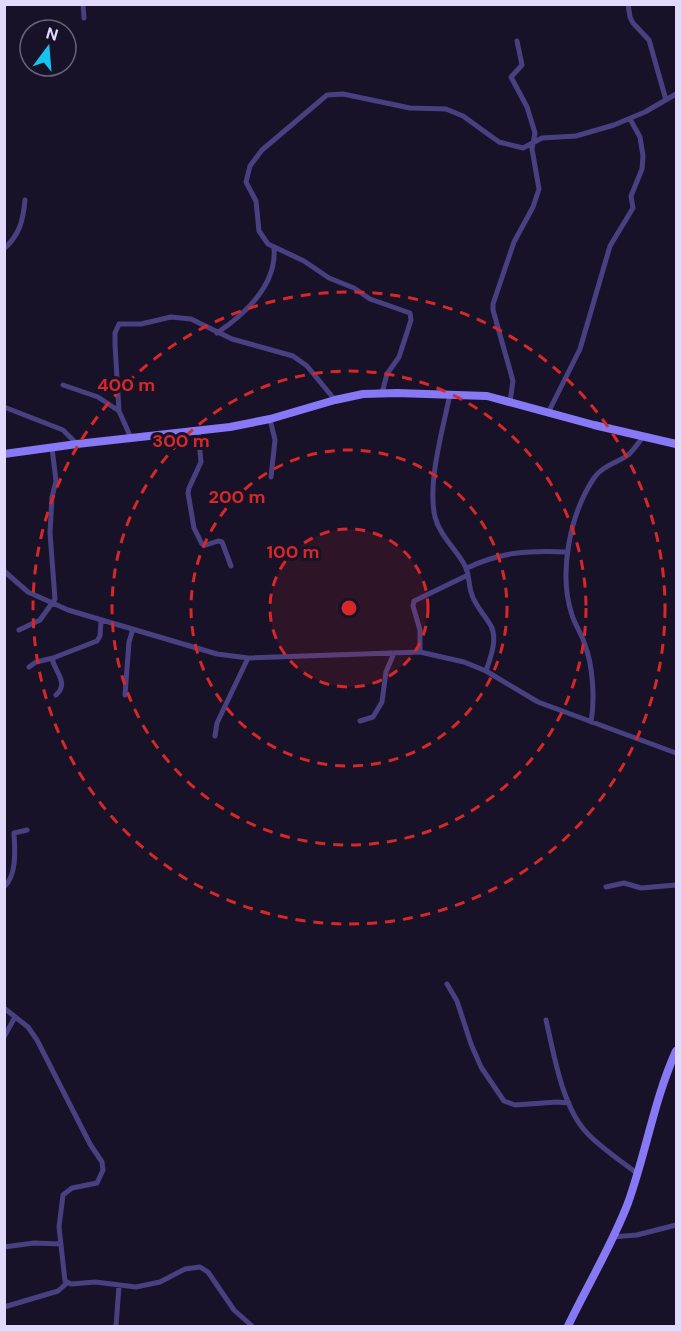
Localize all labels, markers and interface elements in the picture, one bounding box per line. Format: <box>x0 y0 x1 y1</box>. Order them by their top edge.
north arrow <box>18 18 78 78</box>
text: N <box>43 22 61 46</box>
text: 400 m <box>97 373 155 397</box>
text: 300 m <box>152 429 210 453</box>
text: 200 m <box>209 485 265 509</box>
text: 100 m <box>266 540 320 564</box>
centre of rings <box>339 598 359 618</box>

